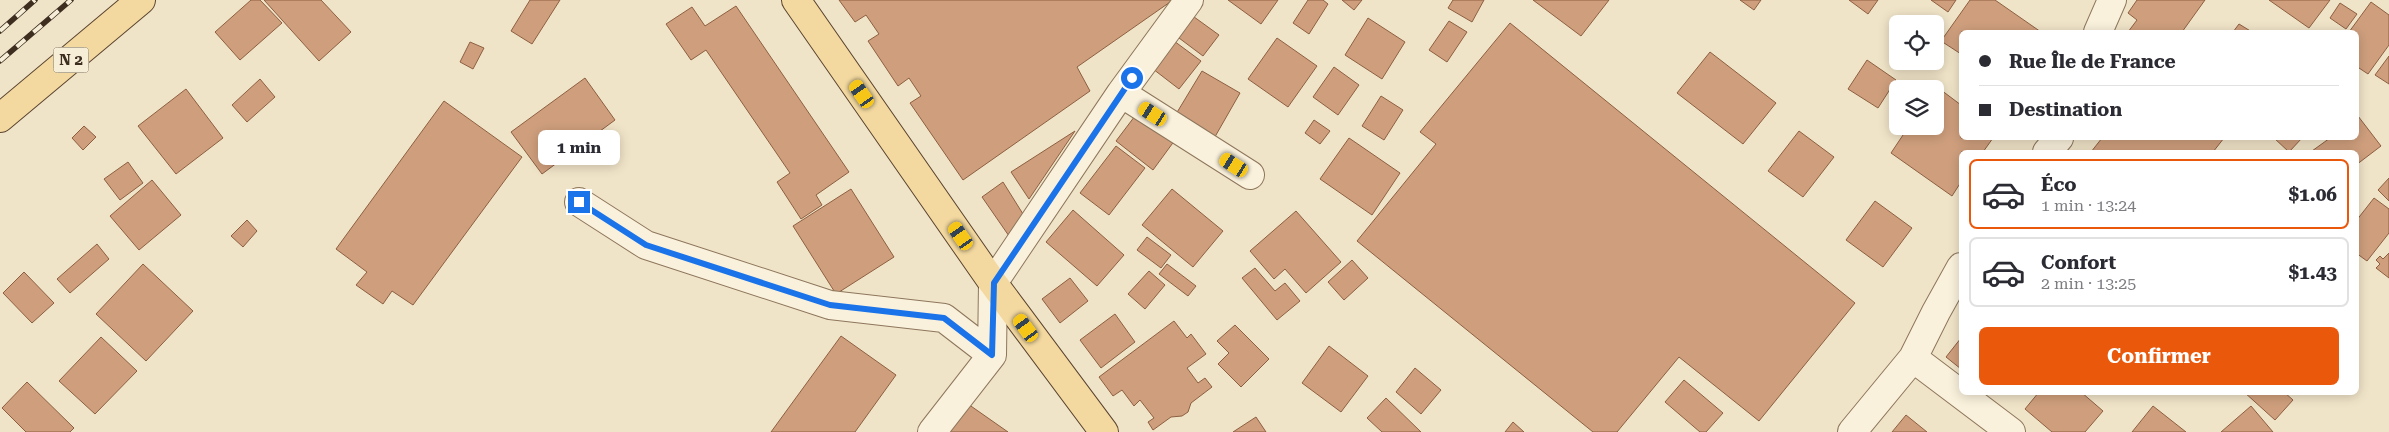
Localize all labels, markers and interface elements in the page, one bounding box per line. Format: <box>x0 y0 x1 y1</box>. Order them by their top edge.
map controls <box>1889 15 1944 135</box>
button: locate <box>1889 15 1944 70</box>
road number: N 2 <box>54 48 88 72</box>
text: Rue Île de France <box>2009 50 2176 73</box>
route start <box>1121 67 1143 89</box>
car <box>847 77 876 111</box>
button: layers <box>1889 80 1944 135</box>
text: Destination <box>2009 98 2122 121</box>
car <box>1136 100 1169 128</box>
callout: 1 min <box>538 130 620 164</box>
text: 1 min <box>557 138 601 157</box>
car <box>1217 151 1250 179</box>
icon: car <box>1981 172 2026 217</box>
text: Éco <box>2041 173 2077 196</box>
text: $1.06 <box>2288 183 2337 206</box>
route end <box>568 191 590 213</box>
text: 1 min · 13:24 <box>2041 196 2136 215</box>
car <box>946 219 975 253</box>
icon: car <box>1981 250 2026 295</box>
text: Confort <box>2041 251 2116 274</box>
text: $1.43 <box>2288 261 2337 284</box>
text: 2 min · 13:25 <box>2041 274 2136 293</box>
car <box>1011 311 1040 345</box>
button: Confirmer <box>1979 327 2339 385</box>

